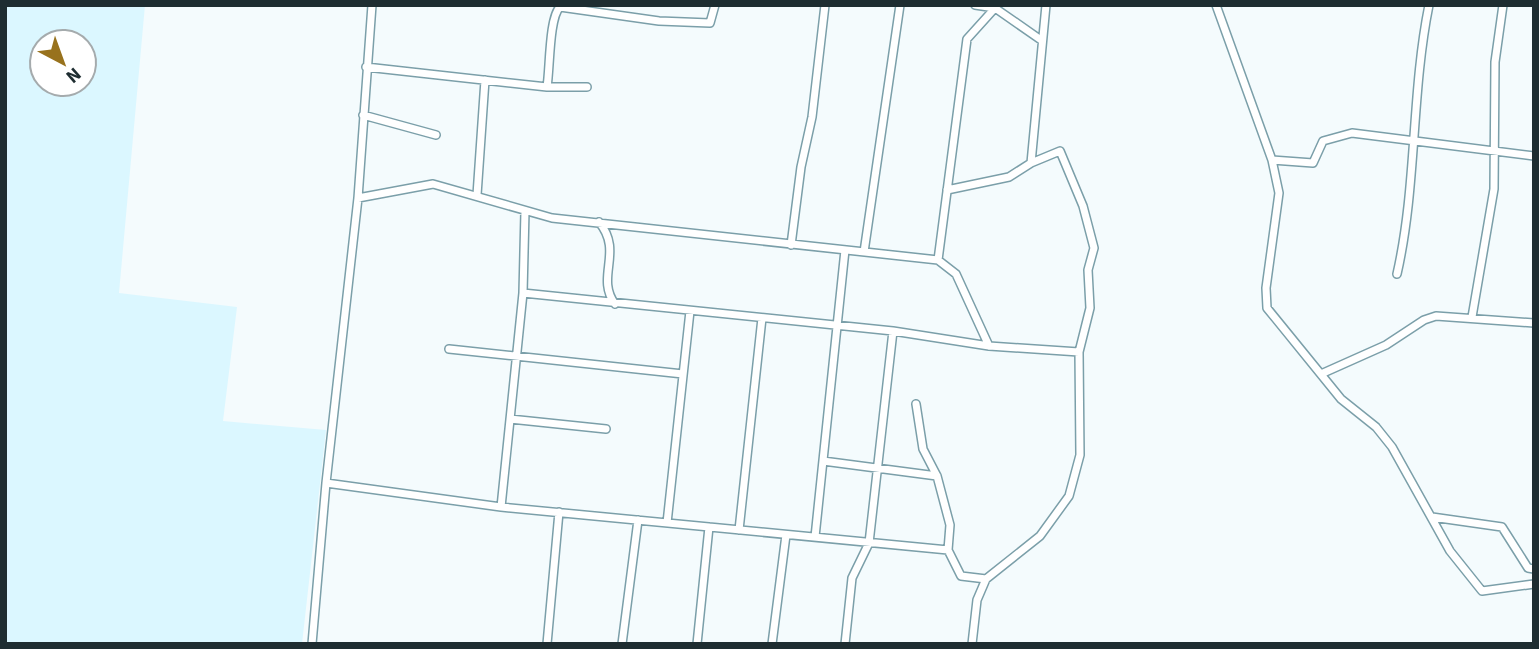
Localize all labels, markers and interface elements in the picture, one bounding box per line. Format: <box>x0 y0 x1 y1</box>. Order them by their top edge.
north arrow <box>28 28 98 98</box>
text: N <box>60 60 87 89</box>

